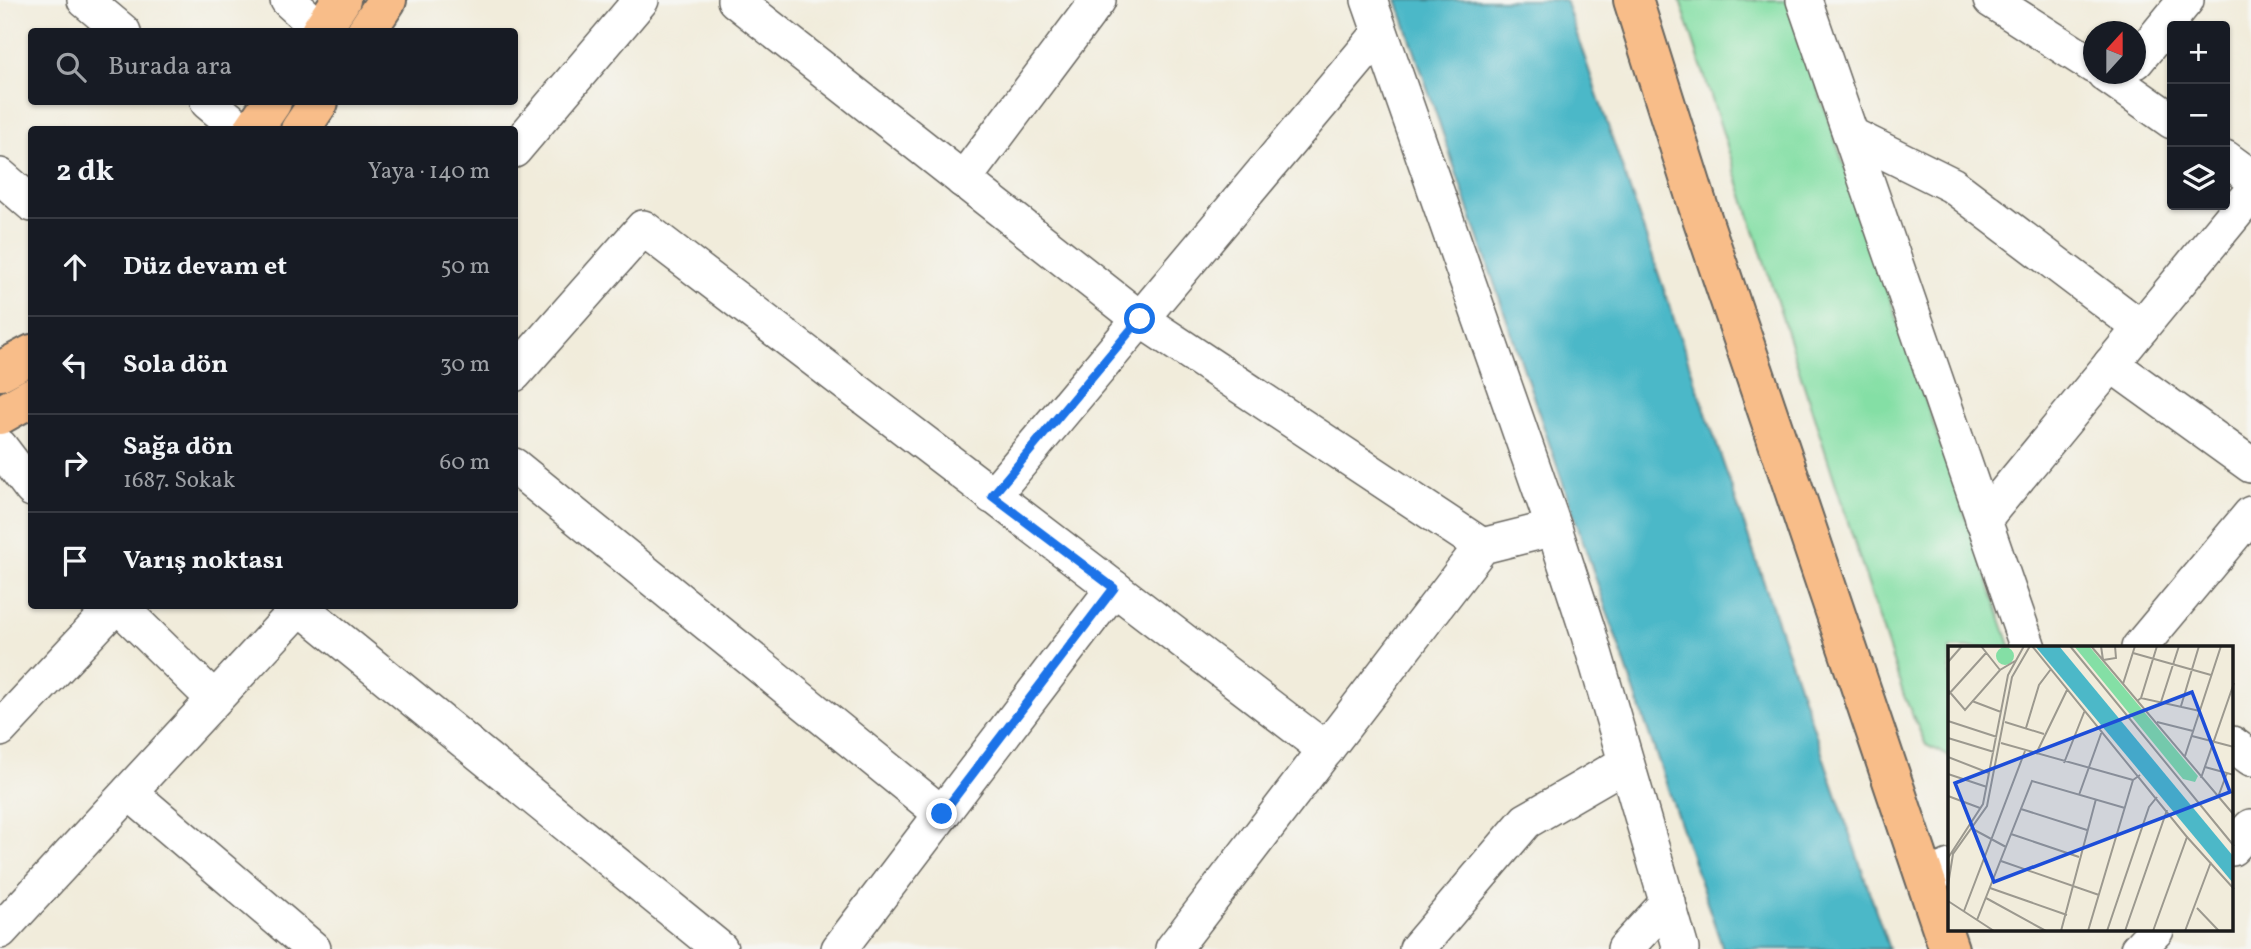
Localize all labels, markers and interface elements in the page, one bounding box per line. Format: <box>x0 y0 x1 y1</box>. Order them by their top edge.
north arrow <box>2083 21 2146 84</box>
map controls <box>2167 21 2230 210</box>
button: + <box>2167 21 2230 84</box>
search box <box>28 28 518 105</box>
icon: search <box>52 48 90 86</box>
text: Burada ara <box>108 49 232 85</box>
button: − <box>2167 84 2230 147</box>
button: layers <box>2167 147 2230 210</box>
text: 2 dk <box>56 151 114 193</box>
text: Yaya · 140 m <box>368 156 490 188</box>
icon: ahead <box>56 248 94 286</box>
text: Düz devam et <box>123 249 287 285</box>
text: 50 m <box>441 251 490 283</box>
route start <box>1124 303 1155 334</box>
icon: left <box>56 346 94 384</box>
text: Sola dön <box>123 347 228 383</box>
text: 30 m <box>440 349 490 381</box>
text: Sağa dön <box>123 429 233 465</box>
icon: right <box>56 444 94 482</box>
text: 60 m <box>440 447 490 479</box>
text: 1687. Sokak <box>123 465 235 497</box>
icon: arrive <box>56 542 94 580</box>
text: Varış noktası <box>123 543 284 579</box>
inset map <box>1948 646 2234 932</box>
route end <box>926 798 957 829</box>

